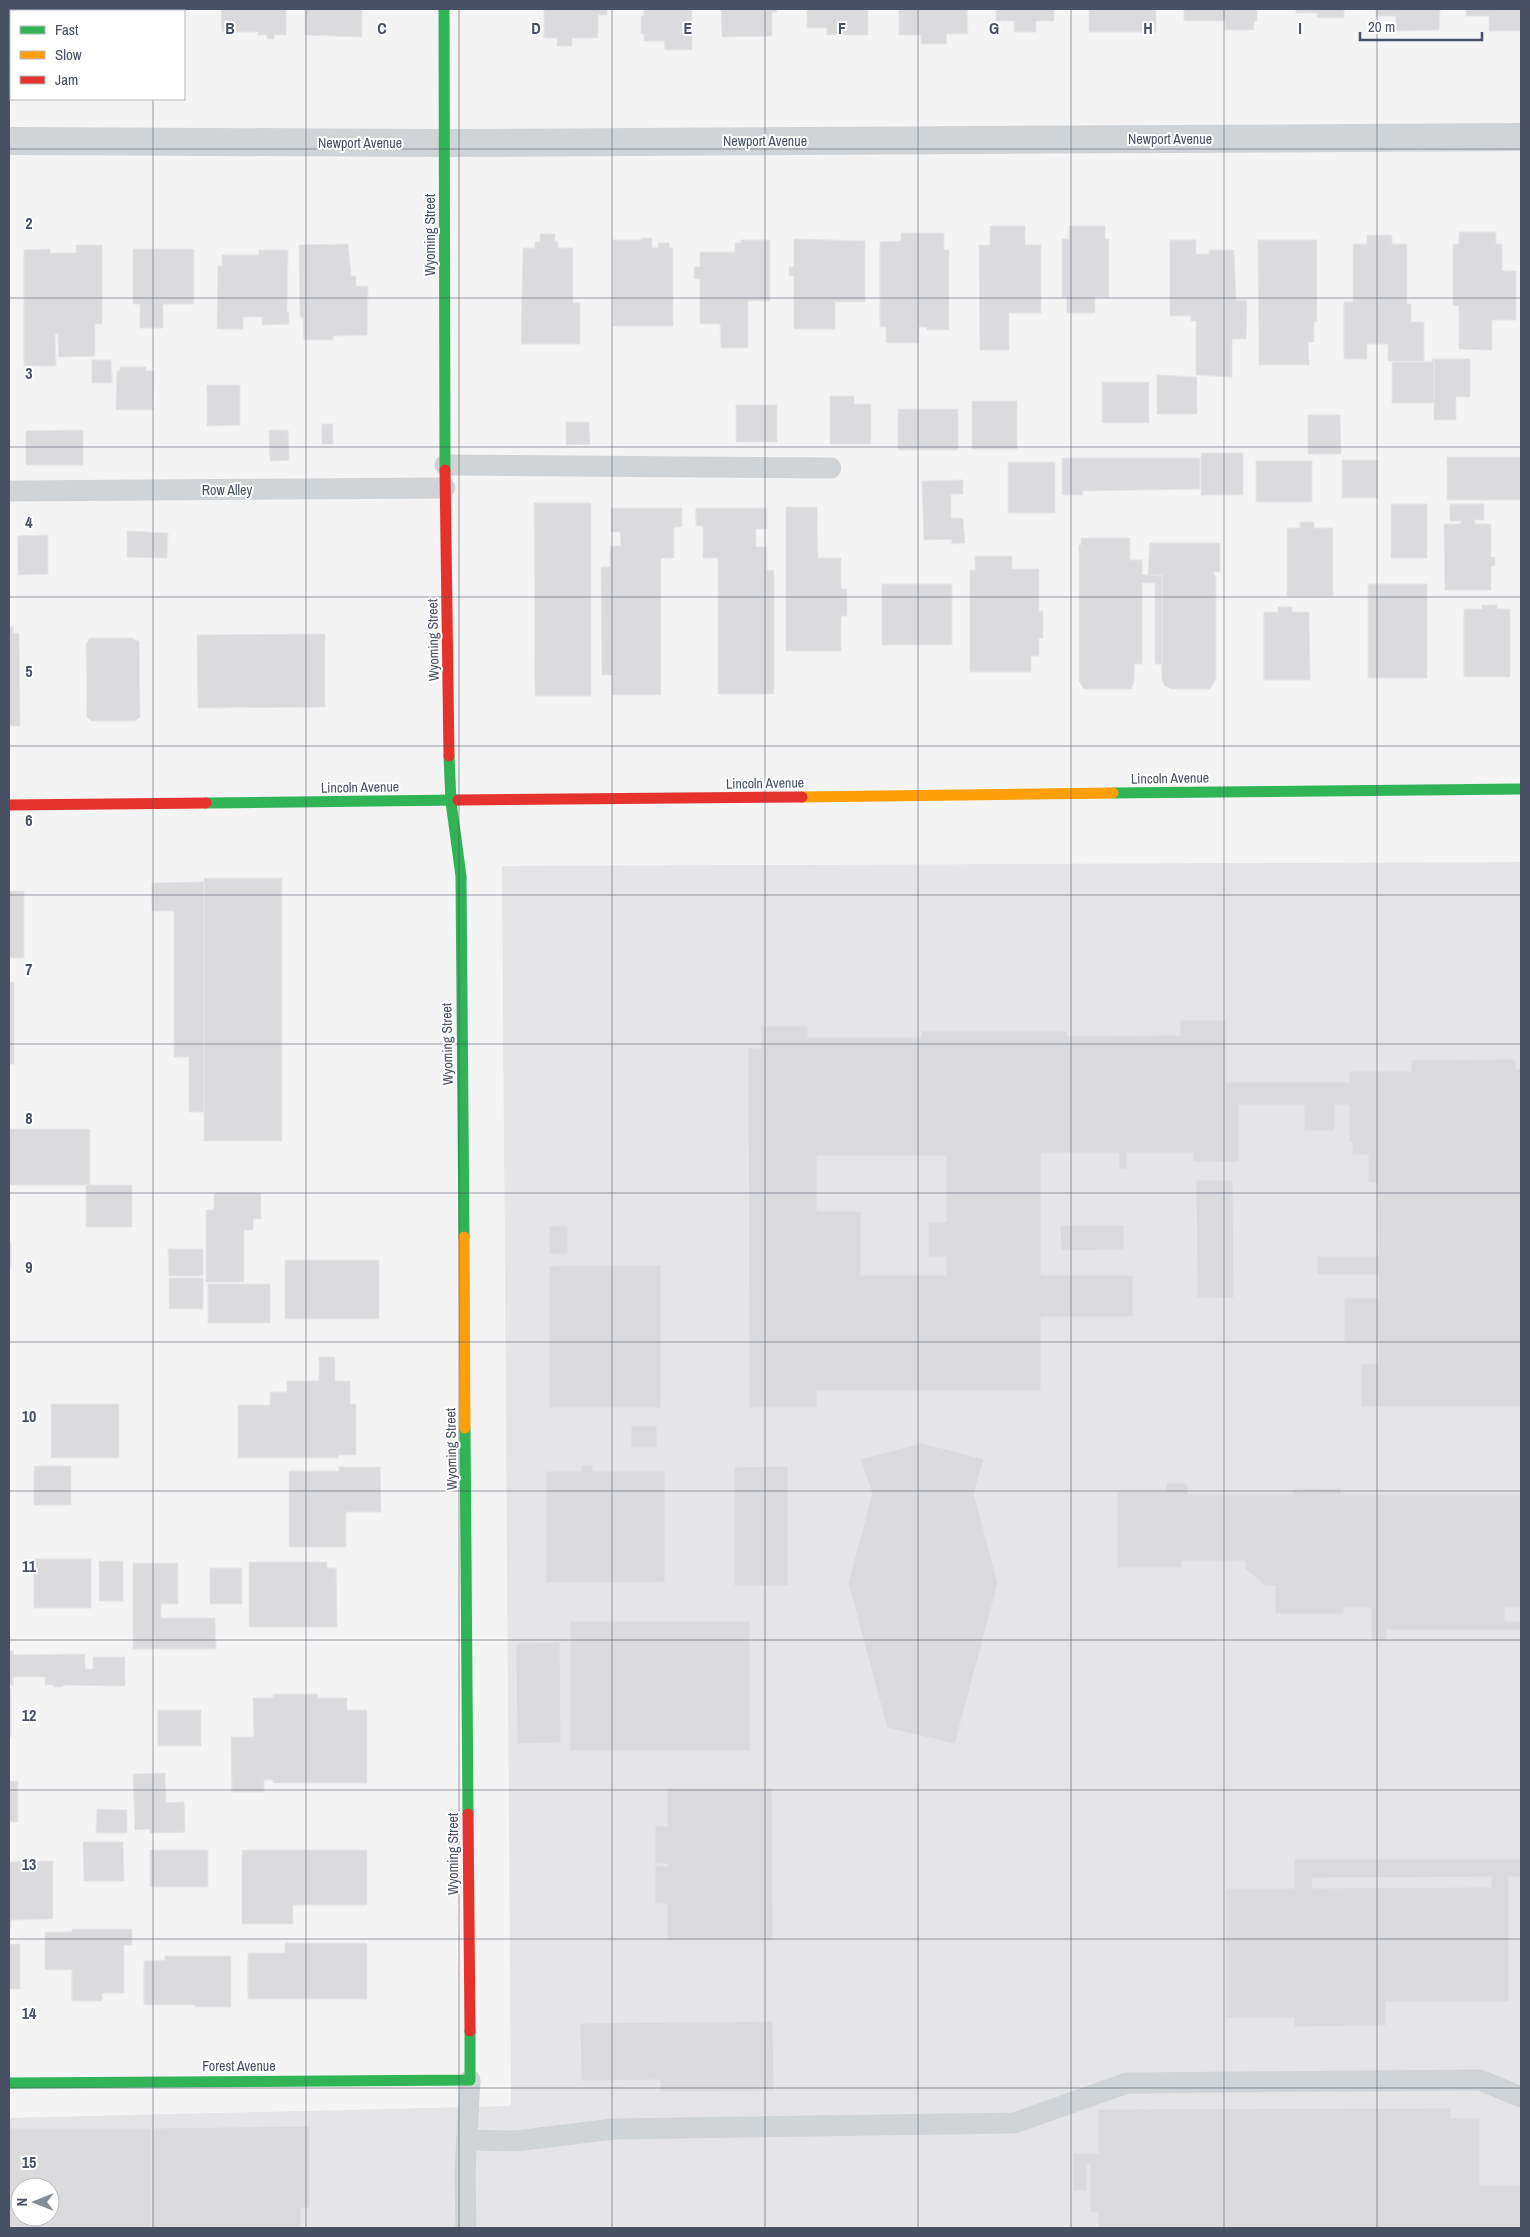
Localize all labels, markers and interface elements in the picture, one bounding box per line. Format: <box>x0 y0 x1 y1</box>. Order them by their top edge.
legend <box>10 10 185 100</box>
scale bar <box>1360 10 1482 42</box>
text: 20 m <box>1368 16 1395 37</box>
text: B <box>225 17 235 39</box>
text: C <box>377 17 387 39</box>
text: D <box>531 17 541 39</box>
text: E <box>684 17 693 39</box>
text: F <box>838 17 846 39</box>
text: G <box>989 17 999 39</box>
text: H <box>1143 17 1153 39</box>
text: I <box>1298 17 1302 39</box>
text: Fast <box>55 19 79 40</box>
text: Slow <box>55 44 82 65</box>
text: Jam <box>55 69 78 90</box>
street label: Newport Avenue <box>1128 130 1212 148</box>
street label: Newport Avenue <box>723 132 807 150</box>
street label: Newport Avenue <box>318 134 402 152</box>
street label: Wyoming Street <box>421 194 439 276</box>
text: 2 <box>25 212 33 234</box>
text: 3 <box>25 362 33 384</box>
street label: Row Alley <box>202 481 252 499</box>
text: 4 <box>25 511 33 533</box>
street label: Wyoming Street <box>423 599 443 681</box>
text: 5 <box>25 660 33 682</box>
street label: Lincoln Avenue <box>1131 768 1209 788</box>
street label: Lincoln Avenue <box>726 773 804 793</box>
street label: Lincoln Avenue <box>321 777 399 797</box>
text: 6 <box>25 809 33 831</box>
text: 7 <box>25 958 33 980</box>
street label: Wyoming Street <box>437 1003 457 1085</box>
text: 8 <box>25 1107 33 1129</box>
text: 9 <box>25 1256 33 1278</box>
text: 10 <box>22 1405 36 1427</box>
street label: Wyoming Street <box>441 1408 461 1490</box>
text: 11 <box>22 1555 37 1577</box>
text: 12 <box>22 1704 36 1726</box>
street label: Wyoming Street <box>444 1813 462 1895</box>
text: 13 <box>22 1853 36 1875</box>
text: 14 <box>22 2002 37 2024</box>
street label: Forest Avenue <box>202 2057 276 2075</box>
text: 15 <box>22 2151 36 2173</box>
north arrow <box>10 2177 60 2227</box>
text: N <box>13 2198 31 2206</box>

